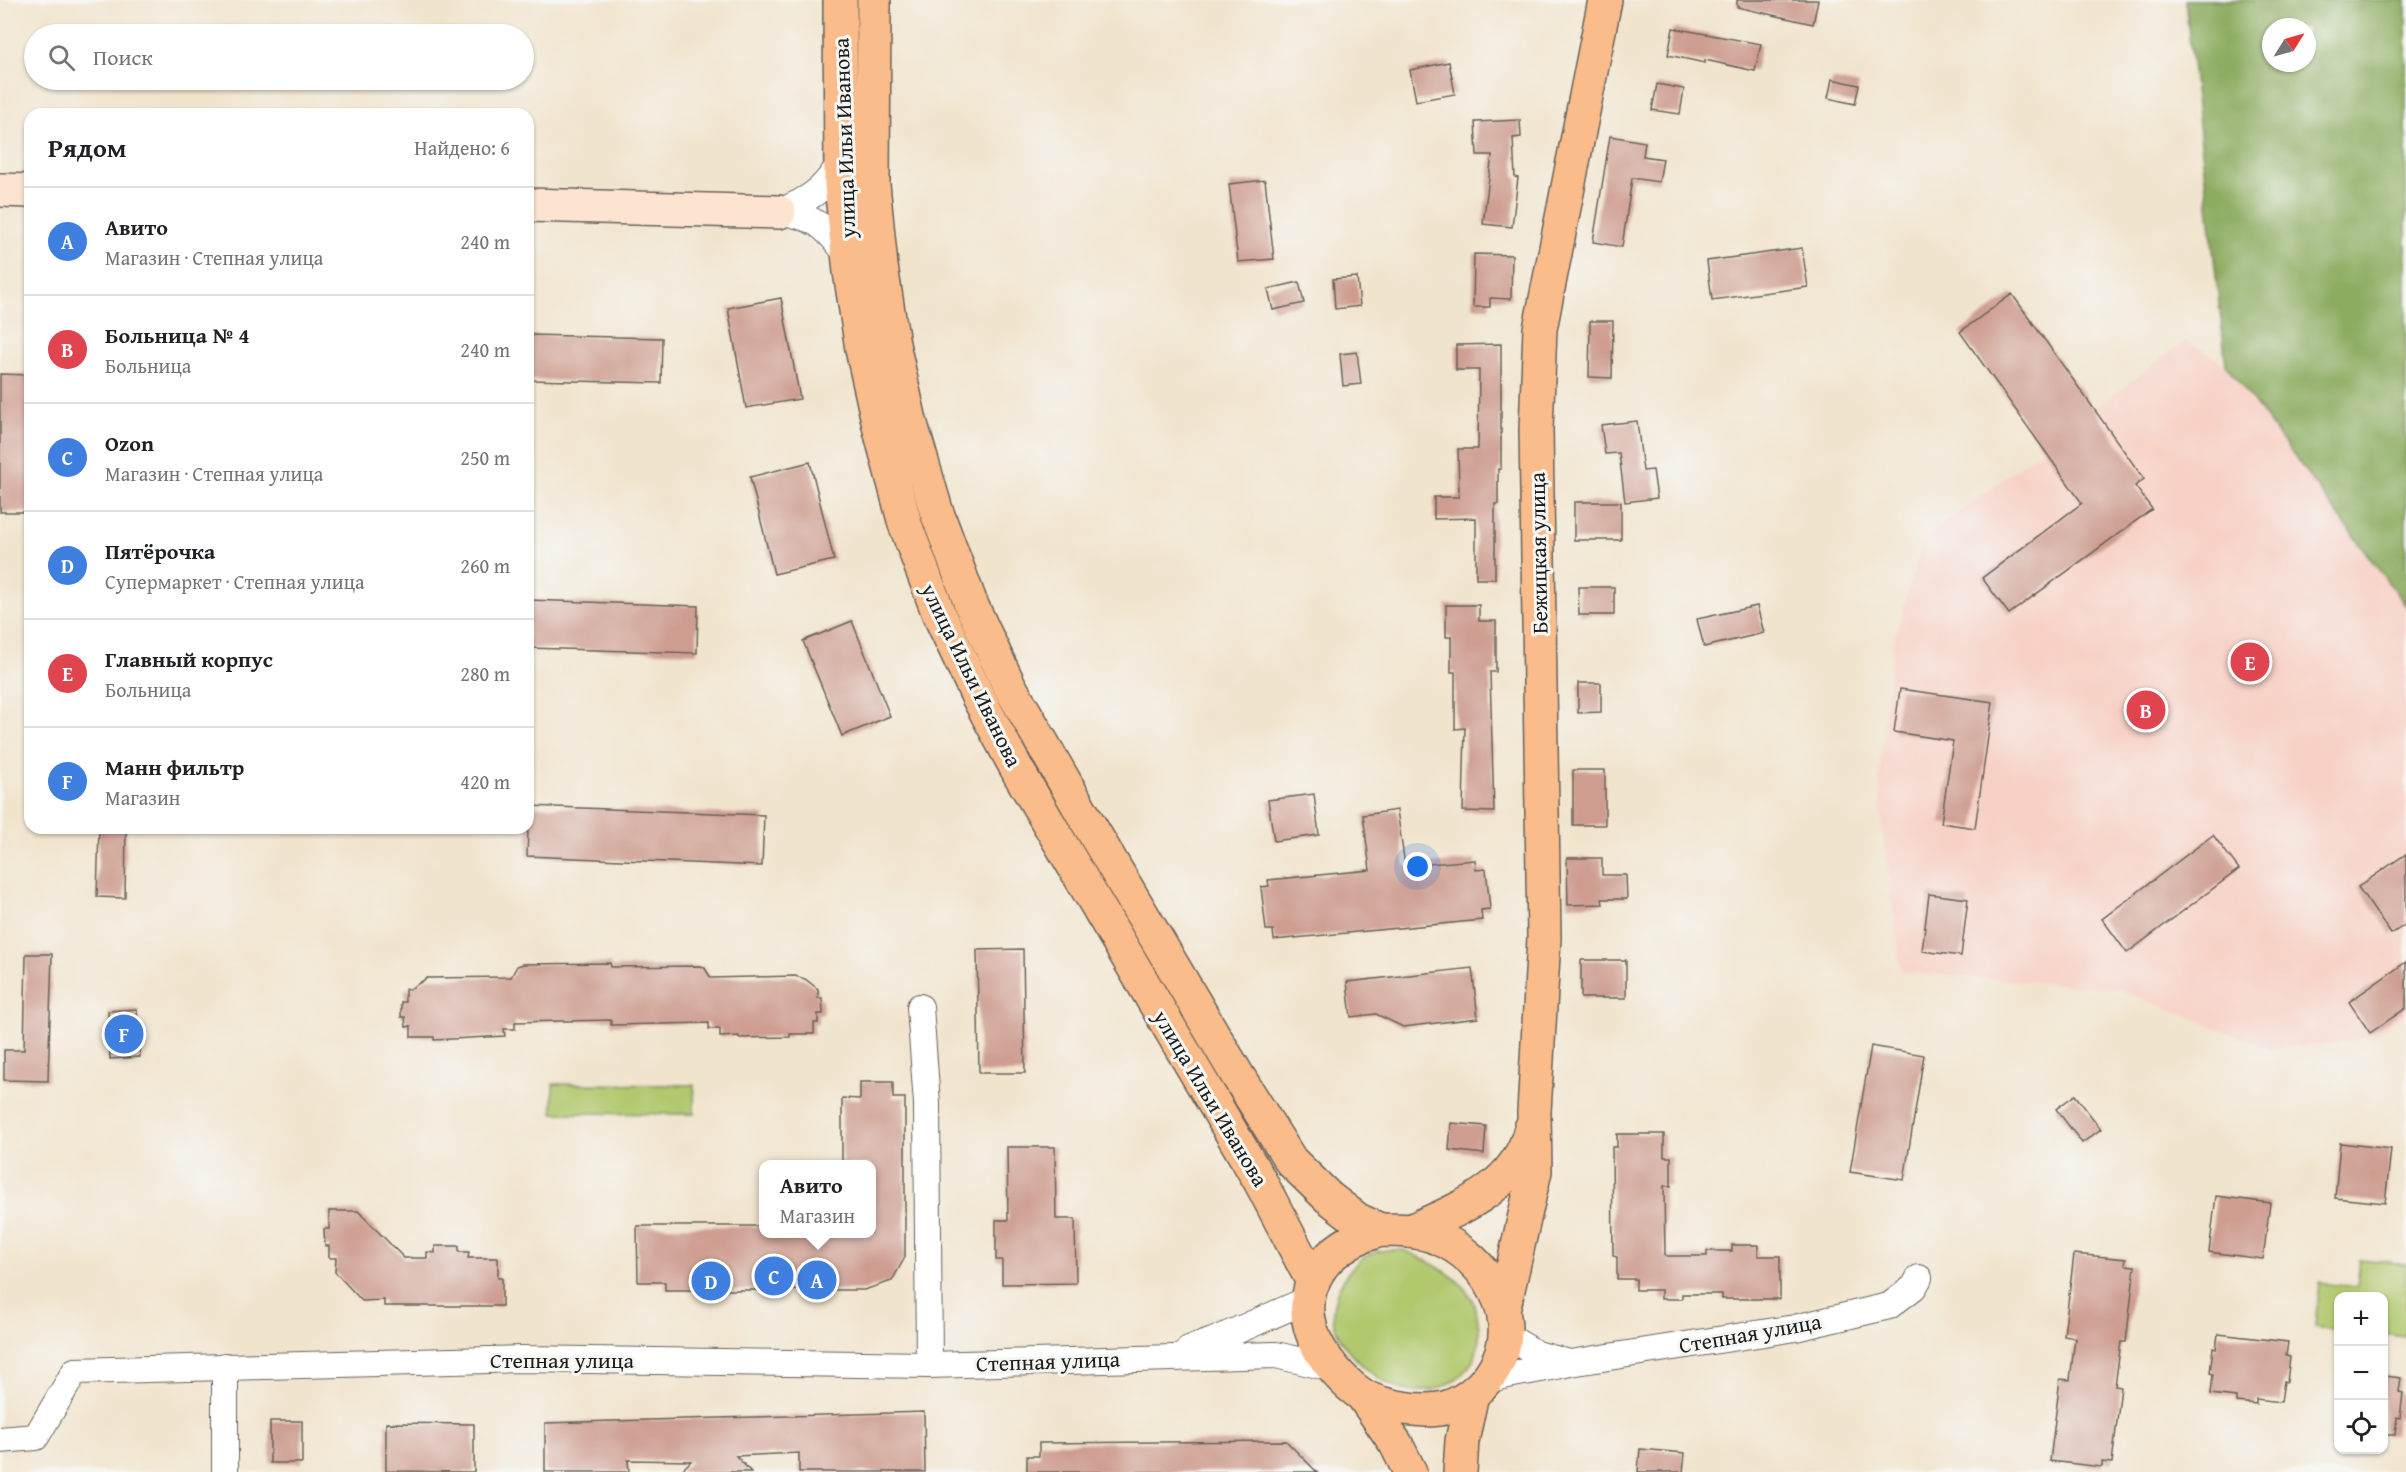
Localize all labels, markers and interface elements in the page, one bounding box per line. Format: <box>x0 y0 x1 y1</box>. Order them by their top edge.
north arrow <box>2262 18 2316 72</box>
search box <box>24 24 534 90</box>
street label: улица Ильи Иванова <box>824 37 864 240</box>
icon: search <box>45 41 78 74</box>
text: Поиск <box>93 41 153 73</box>
text: Рядом <box>48 128 126 167</box>
text: Найдено: 6 <box>414 133 510 162</box>
text: Авито <box>105 211 168 243</box>
text: A <box>61 227 74 256</box>
text: 240 m <box>460 227 510 256</box>
text: Магазин · Степная улица <box>105 243 323 272</box>
text: Больница № 4 <box>105 319 250 351</box>
text: B <box>61 335 74 364</box>
text: 240 m <box>460 335 510 364</box>
text: Больница <box>105 351 191 380</box>
text: Ozon <box>105 427 154 459</box>
text: C <box>62 443 73 472</box>
text: 250 m <box>460 443 510 472</box>
text: Магазин · Степная улица <box>105 459 323 488</box>
street label: Бежицкая улица <box>1521 471 1555 634</box>
text: Пятёрочка <box>105 535 215 567</box>
text: D <box>61 551 74 580</box>
text: 260 m <box>460 551 510 580</box>
text: Супермаркет · Степная улица <box>105 567 365 596</box>
street label: улица Ильи Иванова <box>913 577 1031 773</box>
pin: E <box>2230 640 2270 684</box>
text: Главный корпус <box>105 643 273 675</box>
text: E <box>62 659 73 688</box>
text: 280 m <box>460 659 510 688</box>
text: Больница <box>105 675 191 704</box>
pin: B <box>2126 688 2166 732</box>
text: Манн фильтр <box>105 751 244 783</box>
text: F <box>62 767 73 796</box>
text: 420 m <box>460 767 510 796</box>
text: Магазин <box>105 783 180 812</box>
your location <box>1403 852 1432 881</box>
street label: улица Ильи Иванова <box>1145 1003 1277 1193</box>
pin: F <box>104 1012 144 1056</box>
popup <box>759 1160 876 1238</box>
text: Авито <box>780 1169 843 1201</box>
text: Магазин <box>780 1201 855 1230</box>
pin: C <box>754 1254 794 1298</box>
pin: D <box>692 1258 730 1304</box>
pin: A <box>798 1258 836 1302</box>
map controls <box>2334 1292 2388 1454</box>
button: + <box>2334 1292 2388 1346</box>
street label: Степная улица <box>1676 1305 1824 1361</box>
street label: Степная улица <box>976 1342 1121 1380</box>
street label: Степная улица <box>490 1344 634 1376</box>
button: − <box>2334 1346 2388 1400</box>
button: locate <box>2334 1400 2388 1454</box>

